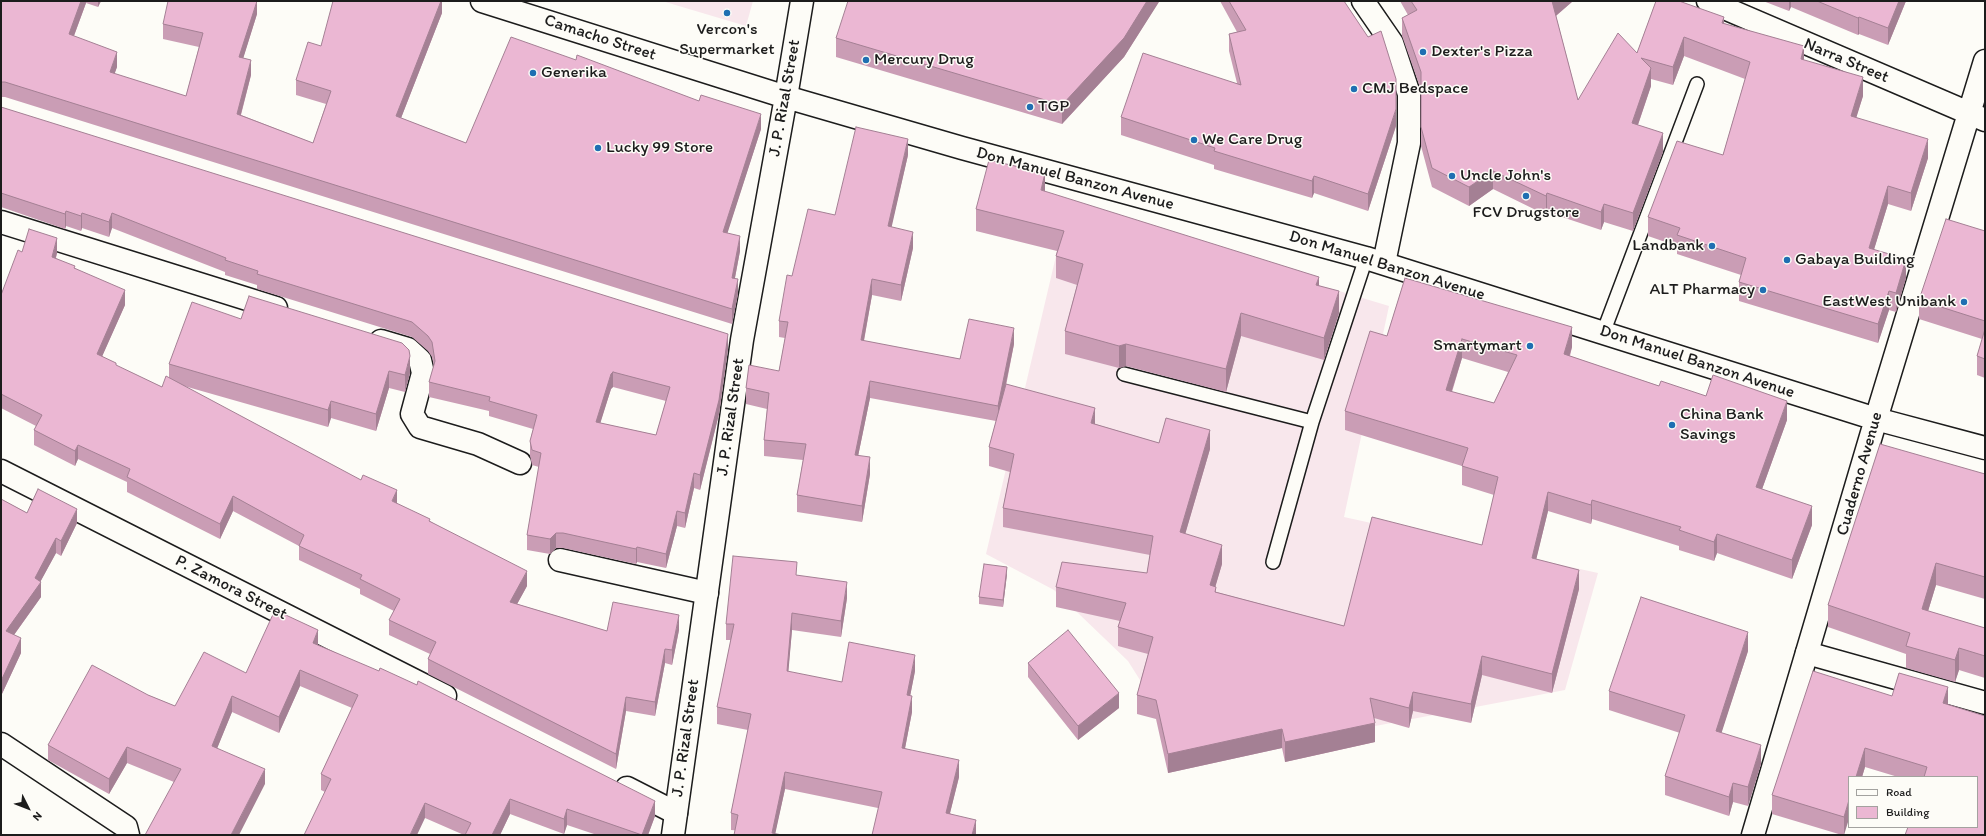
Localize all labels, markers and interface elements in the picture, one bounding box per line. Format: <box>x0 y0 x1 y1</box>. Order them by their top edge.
marker: Vercon's Supermarket <box>722 8 732 18</box>
street label: Camacho Street <box>541 10 659 66</box>
place label: Vercon's Supermarket <box>679 20 775 60</box>
street label: Narra Street <box>1800 34 1892 88</box>
street label: J. P. Rizal Street <box>765 38 805 158</box>
place label: Dexter's Pizza <box>1431 42 1533 62</box>
marker: Dexter's Pizza <box>1418 47 1428 57</box>
place label: Mercury Drug <box>874 50 974 70</box>
marker: Mercury Drug <box>861 55 871 65</box>
place label: Generika <box>541 63 607 83</box>
marker: Generika <box>528 68 538 78</box>
place label: CMJ Bedspace <box>1362 79 1468 99</box>
marker: CMJ Bedspace <box>1349 84 1359 94</box>
place label: TGP <box>1038 97 1069 117</box>
marker: TGP <box>1025 102 1035 112</box>
place label: We Care Drug <box>1202 130 1302 150</box>
marker: We Care Drug <box>1189 135 1199 145</box>
place label: Lucky 99 Store <box>606 138 713 158</box>
marker: Lucky 99 Store <box>593 143 603 153</box>
street label: Don Manuel Banzon Avenue <box>974 143 1176 215</box>
place label: Uncle John's <box>1460 166 1551 186</box>
marker: Uncle John's <box>1447 171 1457 181</box>
marker: FCV Drugstore <box>1521 191 1531 201</box>
place label: FCV Drugstore <box>1473 203 1579 223</box>
street label: Don Manuel Banzon Avenue <box>1287 226 1487 306</box>
place label: Landbank <box>1632 236 1704 256</box>
marker: Landbank <box>1707 241 1717 251</box>
place label: Gabaya Building <box>1795 250 1915 270</box>
marker: Gabaya Building <box>1782 255 1792 265</box>
place label: ALT Pharmacy <box>1649 280 1755 300</box>
marker: ALT Pharmacy <box>1758 285 1768 295</box>
place label: EastWest Unibank <box>1822 292 1956 312</box>
marker: EastWest Unibank <box>1959 297 1969 307</box>
street label: Don Manuel Banzon Avenue <box>1597 321 1797 403</box>
place label: Smartymart <box>1433 336 1522 356</box>
marker: Smartymart <box>1525 341 1535 351</box>
street label: J. P. Rizal Street <box>713 357 749 477</box>
place label: China Bank Savings <box>1680 405 1764 445</box>
street label: Cuaderno Avenue <box>1833 410 1887 538</box>
marker: China Bank Savings <box>1667 420 1677 430</box>
street label: P. Zamora Street <box>171 551 291 625</box>
street label: J. P. Rizal Street <box>668 678 704 798</box>
legend <box>1848 776 1978 828</box>
text: Road <box>1886 785 1912 799</box>
north arrow <box>8 788 48 828</box>
text: Building <box>1886 805 1929 819</box>
text: N <box>30 809 45 823</box>

